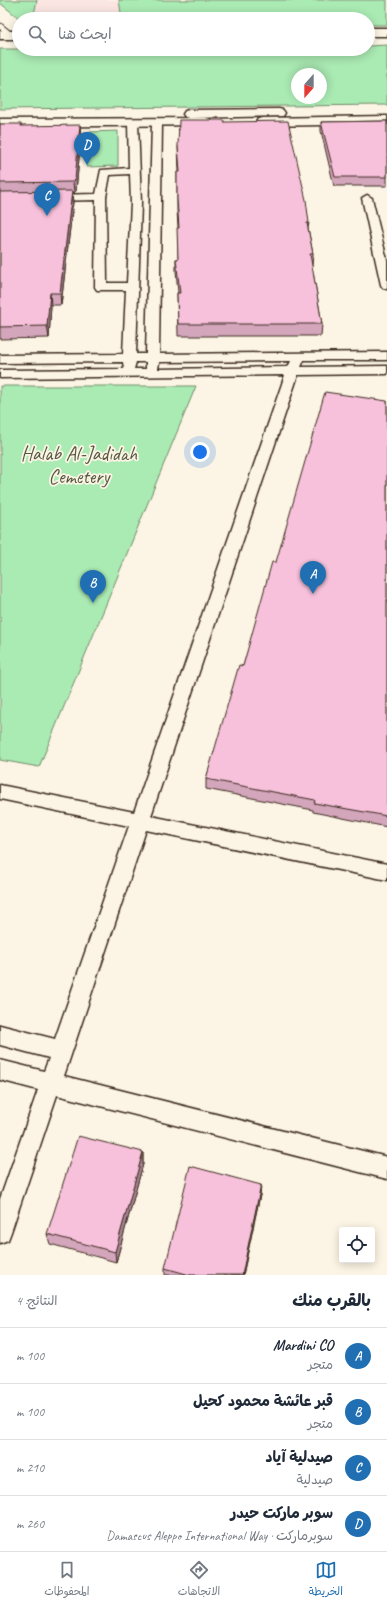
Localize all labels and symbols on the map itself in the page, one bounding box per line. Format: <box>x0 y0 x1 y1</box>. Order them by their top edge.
north arrow <box>291 68 327 104</box>
pin: D <box>74 132 100 165</box>
pin: C <box>34 183 60 216</box>
park label: Halab Al-Jadidah Cemetery <box>21 441 138 489</box>
your location <box>190 442 210 462</box>
pin: A <box>300 561 326 594</box>
pin: B <box>80 570 106 603</box>

